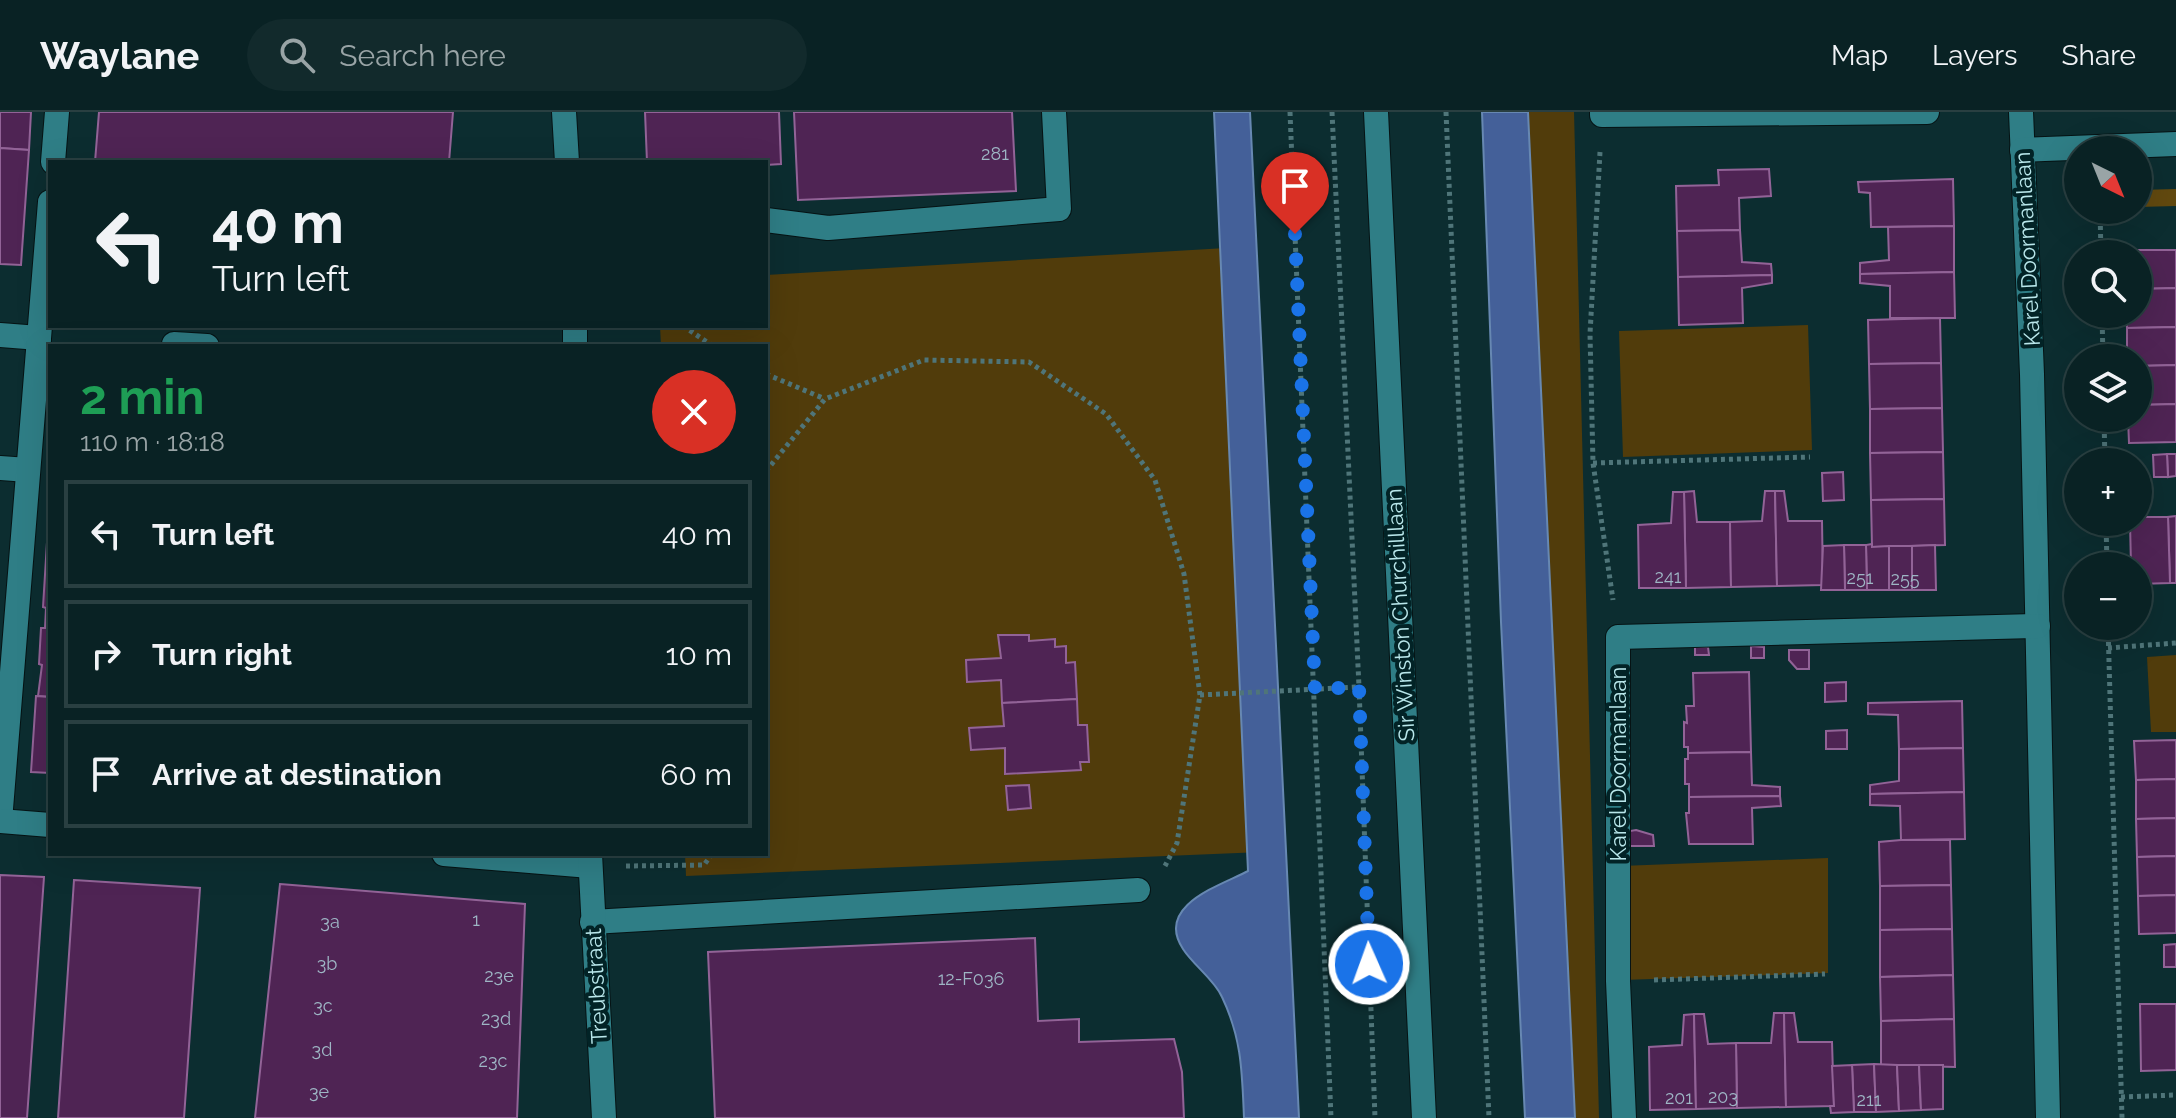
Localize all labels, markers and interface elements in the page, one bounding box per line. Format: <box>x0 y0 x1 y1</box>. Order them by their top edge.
search box <box>247 19 807 91</box>
text: Waylane <box>40 33 199 78</box>
icon: search <box>275 33 319 77</box>
text: Search here <box>339 38 506 73</box>
text: Map <box>1831 39 1888 72</box>
text: Layers <box>1932 39 2018 72</box>
text: Share <box>2062 39 2136 72</box>
north arrow <box>2064 136 2152 224</box>
map controls <box>2064 136 2152 640</box>
house number: 281 <box>981 143 1009 164</box>
street label: Karel Doormanlaan <box>2009 151 2045 347</box>
pin <box>1261 152 1329 234</box>
icon: arrive <box>1273 164 1317 208</box>
text: 40 m <box>212 190 344 256</box>
icon: left <box>80 192 184 296</box>
button: search <box>2064 240 2152 328</box>
text: Turn left <box>212 257 350 299</box>
button: layers <box>2064 344 2152 432</box>
text: 2 min <box>80 369 205 425</box>
button: close <box>652 370 736 454</box>
text: 110 m · 18:18 <box>80 427 225 457</box>
button: + <box>2064 448 2152 536</box>
street label: Sir Winston Churchilllaan <box>1380 488 1420 742</box>
icon: left <box>84 512 128 556</box>
text: Turn left <box>152 517 274 552</box>
text: 40 m <box>662 517 732 552</box>
button: − <box>2064 552 2152 640</box>
house number: 241 <box>1655 566 1682 587</box>
house number: 251 <box>1847 567 1874 588</box>
house number: 255 <box>1891 568 1920 589</box>
icon: right <box>84 632 128 676</box>
text: Turn right <box>152 637 292 672</box>
text: 10 m <box>666 637 732 672</box>
street label: Karel Doormanlaan <box>1605 667 1631 861</box>
icon: arrive <box>84 752 128 796</box>
text: Arrive at destination <box>152 757 442 792</box>
text: 60 m <box>660 757 732 792</box>
house number: 1 <box>472 909 480 930</box>
house number: 3a <box>320 911 340 932</box>
position arrow <box>1327 922 1411 1006</box>
street label: Treubstraat <box>580 927 612 1044</box>
house number: 3b <box>317 953 337 974</box>
house number: 23e <box>484 965 514 986</box>
house number: 12-F036 <box>938 968 1004 989</box>
house number: 3c <box>313 995 333 1016</box>
house number: 23d <box>481 1008 511 1029</box>
house number: 3d <box>312 1039 332 1060</box>
house number: 23c <box>479 1050 508 1071</box>
house number: 3e <box>309 1081 330 1102</box>
house number: 203 <box>1708 1086 1738 1107</box>
house number: 201 <box>1665 1087 1693 1108</box>
house number: 211 <box>1857 1089 1882 1110</box>

